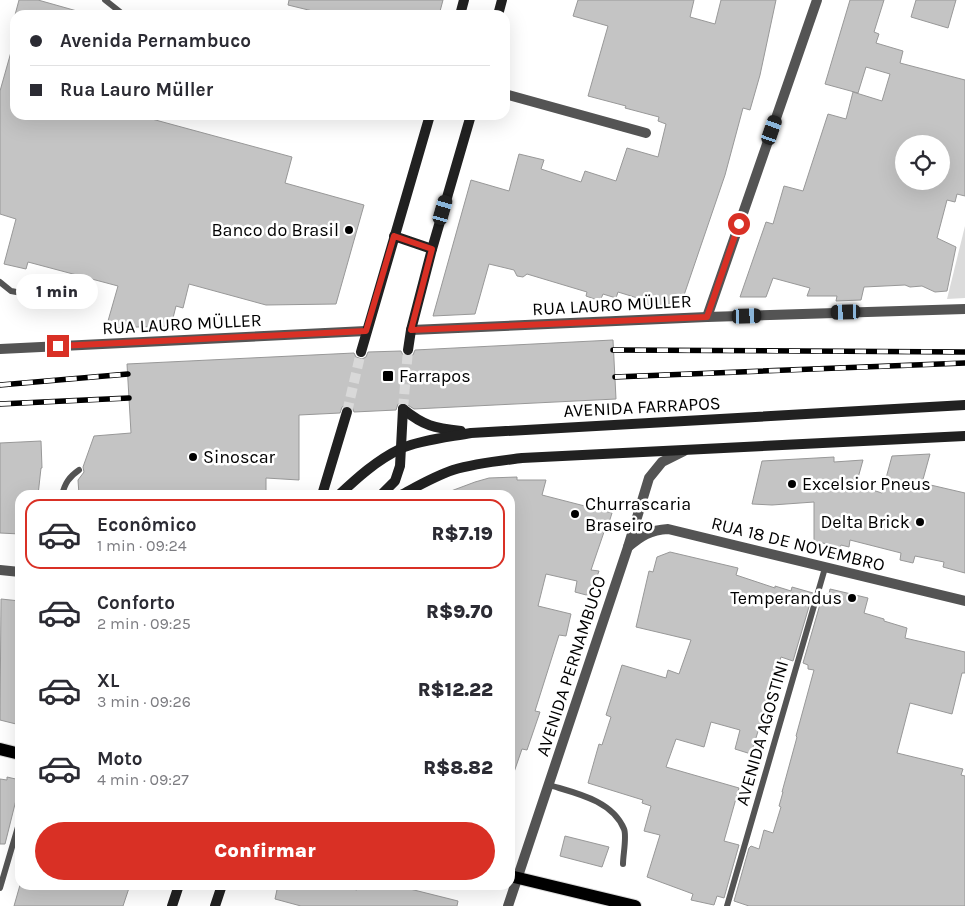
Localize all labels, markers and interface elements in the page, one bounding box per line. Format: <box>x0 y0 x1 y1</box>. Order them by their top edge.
text: Avenida Pernambuco <box>60 30 251 52</box>
text: Rua Lauro Müller <box>60 79 213 101</box>
car <box>760 113 783 147</box>
map controls <box>895 135 950 190</box>
button: locate <box>895 135 950 190</box>
car <box>431 194 454 226</box>
route start <box>728 213 750 235</box>
place label: Banco do Brasil <box>211 219 339 241</box>
marker: Banco do Brasil <box>343 224 355 236</box>
callout: 1 min <box>17 274 99 308</box>
text: 1 min <box>36 282 78 301</box>
street label: RUA LAURO MÜLLER <box>532 290 692 320</box>
car <box>830 304 861 320</box>
car <box>731 308 762 324</box>
street label: RUA LAURO MÜLLER <box>102 309 262 339</box>
route end <box>47 335 69 357</box>
place label: Farrapos <box>399 365 471 387</box>
marker: Farrapos <box>381 369 395 383</box>
street label: AVENIDA FARRAPOS <box>563 392 721 422</box>
place label: Sinoscar <box>203 446 276 468</box>
marker: Sinoscar <box>187 451 199 463</box>
place label: Excelsior Pneus <box>802 473 931 495</box>
marker: Excelsior Pneus <box>786 478 798 490</box>
place label: Churrascaria Braseiro <box>585 493 691 536</box>
marker: Churrascaria Braseiro <box>569 508 581 520</box>
place label: Delta Brick <box>820 511 910 533</box>
icon: car <box>37 512 82 557</box>
street label: RUA 18 DE NOVEMBRO <box>709 512 887 576</box>
text: Econômico <box>97 514 197 536</box>
marker: Delta Brick <box>914 516 926 528</box>
text: R$7.19 <box>432 523 493 545</box>
text: 1 min · 09:24 <box>97 536 187 555</box>
street label: AVENIDA PERNAMBUCO <box>531 573 611 759</box>
place label: Temperandus <box>730 587 842 609</box>
icon: car <box>37 590 82 635</box>
text: Conforto <box>97 592 175 614</box>
marker: Temperandus <box>846 592 858 604</box>
text: R$9.70 <box>426 601 493 623</box>
text: 2 min · 09:25 <box>97 614 191 633</box>
street label: AVENIDA AGOSTINI <box>731 658 793 808</box>
icon: car <box>37 668 82 713</box>
text: XL <box>97 670 119 692</box>
text: R$12.22 <box>418 679 493 701</box>
text: 3 min · 09:26 <box>97 692 191 711</box>
icon: car <box>37 746 82 791</box>
text: Moto <box>97 748 143 770</box>
text: R$8.82 <box>423 757 493 779</box>
text: 4 min · 09:27 <box>97 770 189 789</box>
button: Confirmar <box>35 822 495 880</box>

